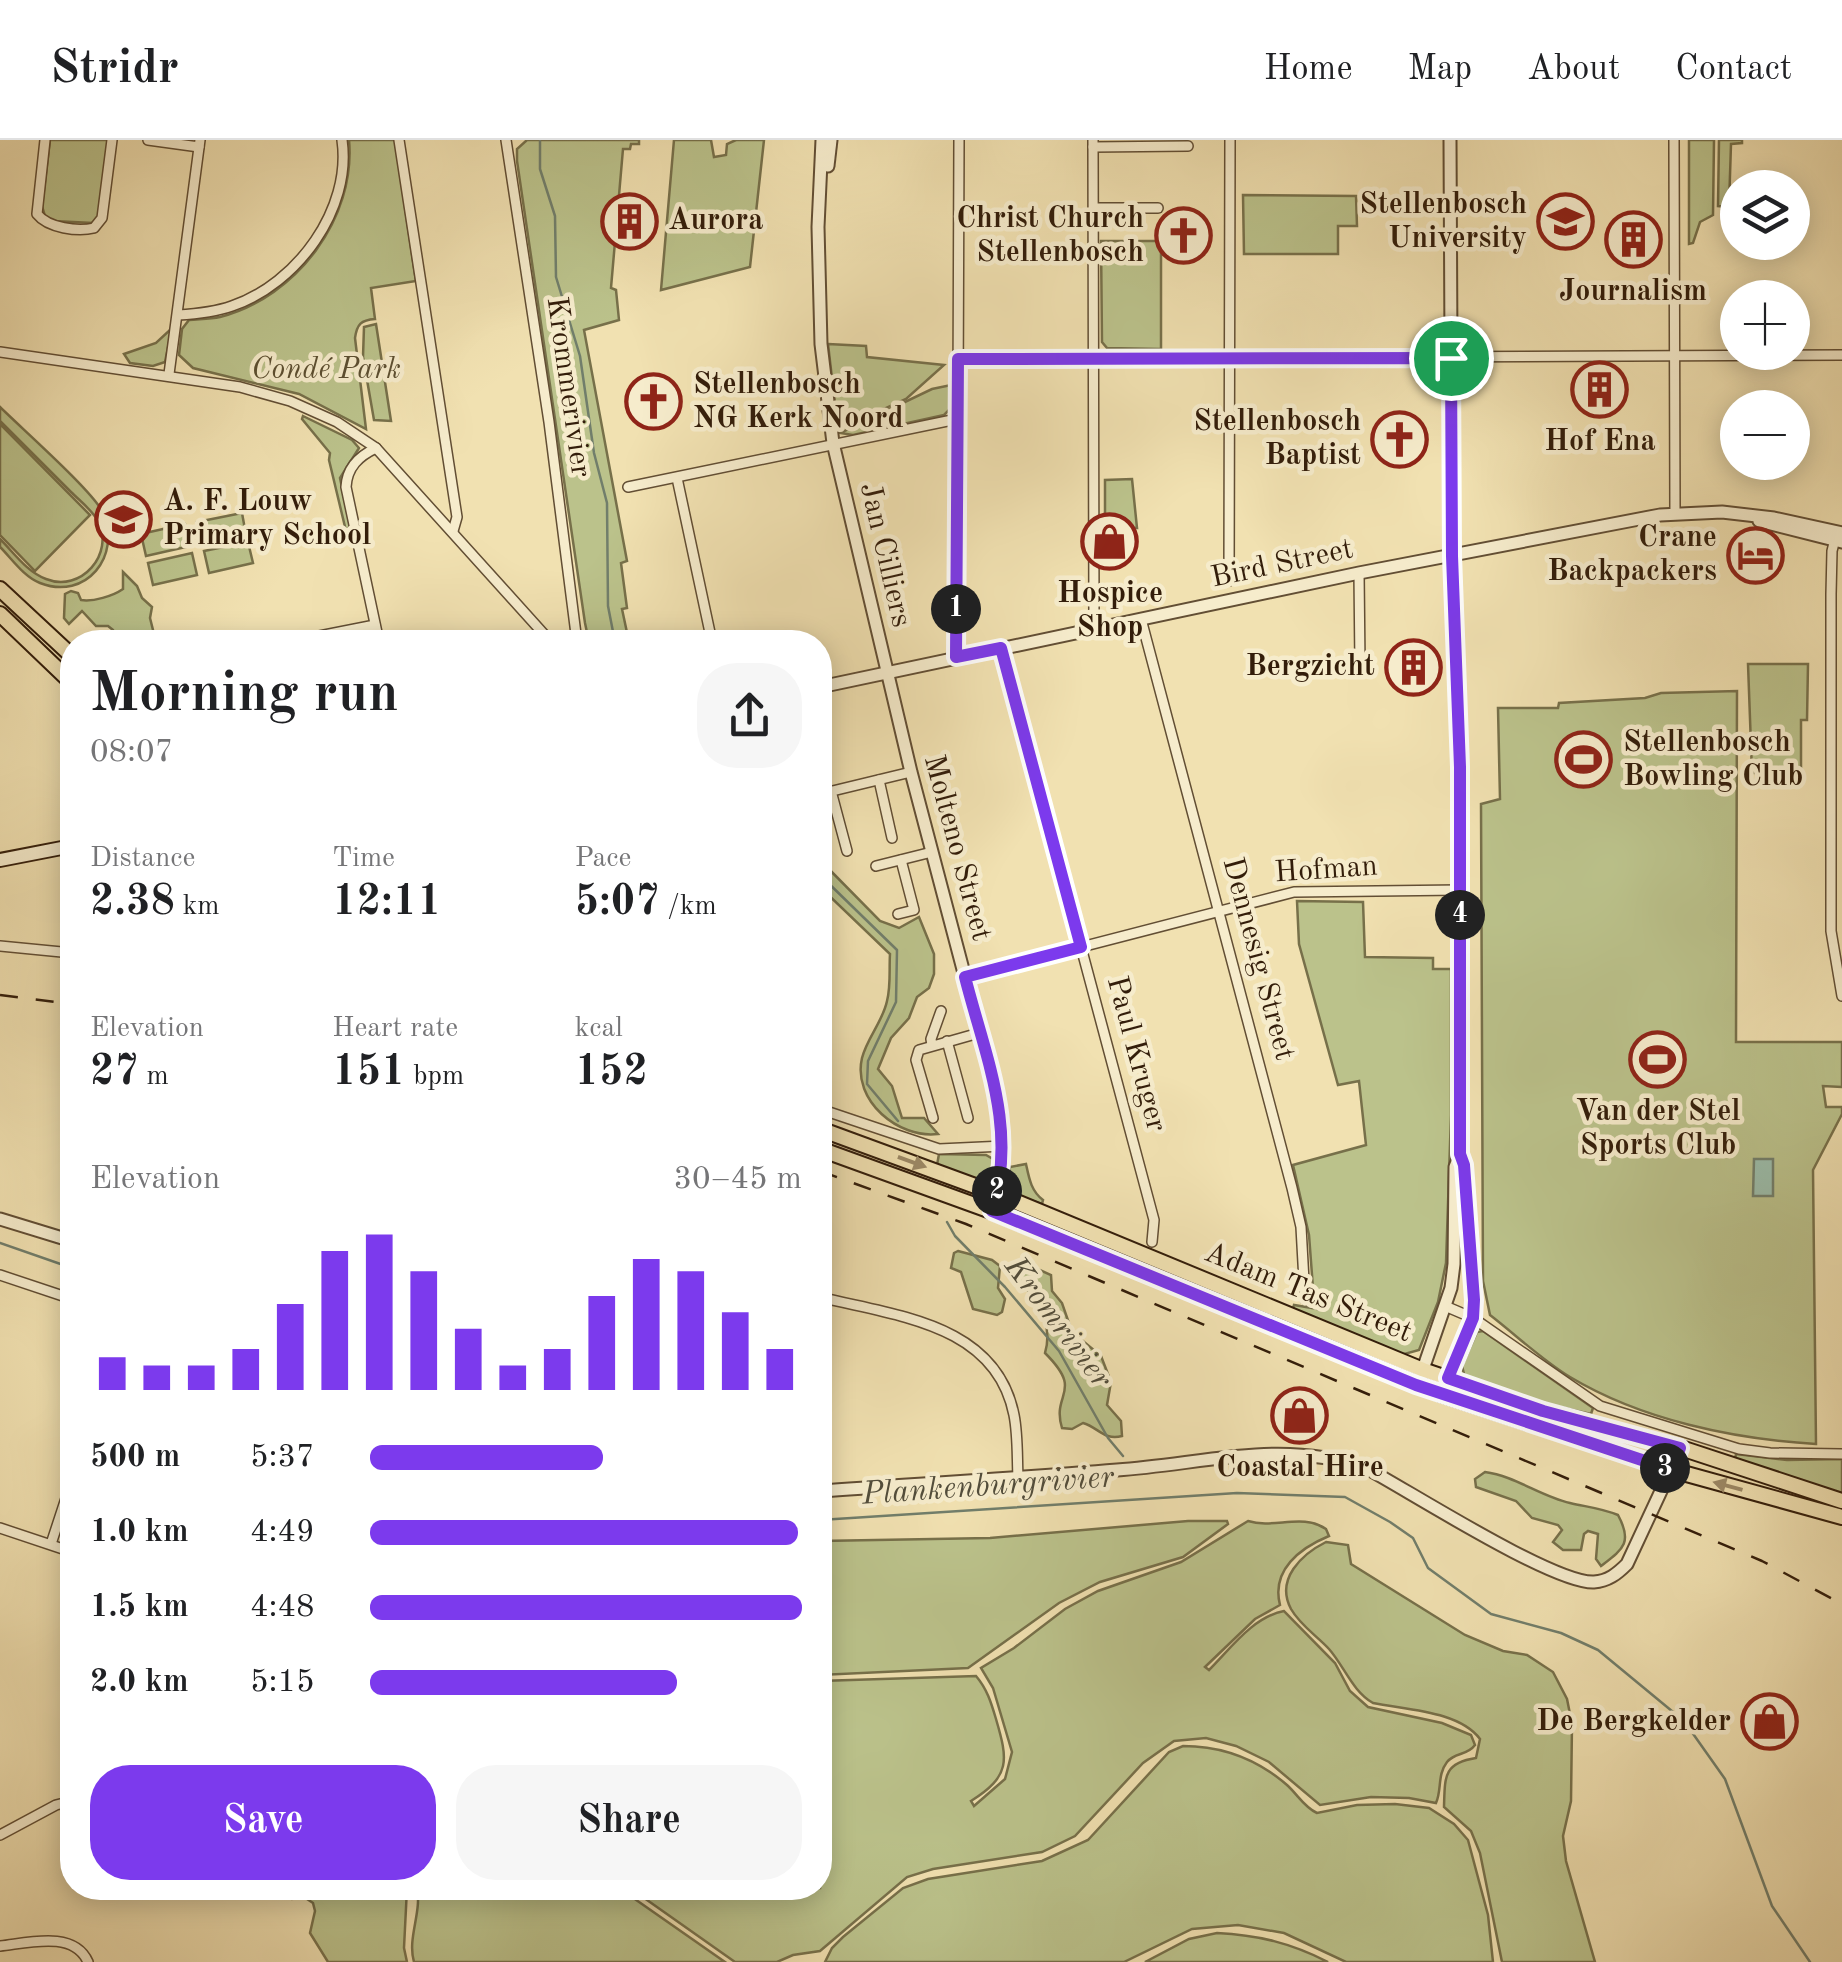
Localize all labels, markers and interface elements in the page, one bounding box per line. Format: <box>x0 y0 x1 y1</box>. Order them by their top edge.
text: Stridr <box>50 45 179 93</box>
text: Home <box>1264 52 1353 87</box>
text: Map <box>1408 52 1472 87</box>
text: About <box>1527 52 1620 87</box>
text: Contact <box>1675 52 1792 87</box>
map controls <box>1720 170 1810 480</box>
button: layers <box>1720 170 1810 260</box>
place label: Stellenbosch University <box>1359 190 1527 254</box>
building icon: Aurora <box>599 191 659 251</box>
school or university icon: Stellenbosch University <box>1536 192 1596 252</box>
place label: Christ Church Stellenbosch <box>956 204 1144 268</box>
place label: Aurora <box>668 206 764 236</box>
church icon: Christ Church Stellenbosch <box>1153 206 1213 266</box>
building icon: Journalism <box>1603 210 1663 270</box>
place label: Journalism <box>1559 277 1707 307</box>
button: + <box>1720 280 1810 370</box>
street label: Krommerivier <box>540 295 596 479</box>
pin <box>1409 316 1494 401</box>
icon: arrive <box>1424 331 1479 386</box>
park label: Condé Park <box>251 355 401 385</box>
building icon: Hof Ena <box>1570 360 1630 420</box>
place label: Stellenbosch NG Kerk Noord <box>693 370 904 434</box>
church icon: Stellenbosch NG Kerk Noord <box>624 372 684 432</box>
button: − <box>1720 390 1810 480</box>
place label: Stellenbosch Baptist <box>1193 407 1361 471</box>
church icon: Stellenbosch Baptist <box>1370 409 1430 469</box>
place label: Hof Ena <box>1544 427 1656 457</box>
street label: Jan Cilliers <box>854 480 916 630</box>
place label: A. F. Louw Primary School <box>163 487 371 551</box>
school or university icon: A. F. Louw Primary School <box>94 489 154 549</box>
shop icon: Hospice Shop <box>1080 511 1140 571</box>
place label: Crane Backpackers <box>1547 523 1717 587</box>
hotel icon: Crane Backpackers <box>1726 525 1786 585</box>
street label: Bird Street <box>1208 534 1356 594</box>
place label: Hospice Shop <box>1057 579 1163 643</box>
pin: 1 <box>931 584 981 634</box>
text: 1 <box>948 595 964 623</box>
building icon: Bergzicht <box>1384 637 1444 697</box>
place label: Bergzicht <box>1245 652 1375 682</box>
button: share <box>697 663 802 768</box>
text: Morning run <box>90 668 399 723</box>
place label: Stellenbosch Bowling Club <box>1623 728 1803 792</box>
sports icon: Stellenbosch Bowling Club <box>1554 730 1614 790</box>
text: 08:07 <box>90 737 173 769</box>
street label: Molteno Street <box>918 752 996 944</box>
text: Distance <box>90 845 195 873</box>
text: Time <box>332 845 395 873</box>
text: Pace <box>575 845 631 873</box>
street label: Hofman <box>1273 851 1379 889</box>
street label: Dennesig Street <box>1217 854 1299 1064</box>
text: 2.38 <box>90 882 175 924</box>
text: 12:11 <box>332 882 442 924</box>
text: 5:07 <box>575 882 660 924</box>
pin: 4 <box>1435 890 1485 940</box>
text: km <box>175 893 219 921</box>
text: /km <box>660 893 717 921</box>
text: 4 <box>1452 901 1468 929</box>
street label: Paul Kruger <box>1101 973 1171 1135</box>
text: Elevation <box>90 1015 204 1043</box>
text: Heart rate <box>332 1015 458 1043</box>
text: kcal <box>575 1015 623 1043</box>
sports icon: Van der Stel Sports Club <box>1628 1030 1688 1090</box>
text: 27 <box>90 1052 139 1094</box>
text: 151 <box>332 1052 405 1094</box>
text: 152 <box>575 1052 648 1094</box>
text: m <box>139 1063 169 1091</box>
text: bpm <box>405 1063 464 1091</box>
place label: Van der Stel Sports Club <box>1575 1097 1741 1161</box>
one-way arrow <box>897 1155 927 1170</box>
text: Elevation <box>90 1164 220 1196</box>
text: 30–45 m <box>674 1164 802 1196</box>
pin: 2 <box>972 1166 1022 1216</box>
text: 2 <box>989 1177 1005 1205</box>
street label: Adam Tas Street <box>1200 1238 1416 1348</box>
water label: Kromrivier <box>997 1250 1117 1396</box>
shop icon: Coastal Hire <box>1270 1385 1330 1445</box>
text: 500 m <box>90 1442 180 1474</box>
text: 5:37 <box>250 1442 315 1474</box>
pin: 3 <box>1640 1443 1690 1493</box>
place label: Coastal Hire <box>1216 1453 1384 1483</box>
text: 3 <box>1657 1454 1673 1482</box>
water label: Plankenburgrivier <box>860 1462 1116 1512</box>
one-way arrow <box>1712 1477 1743 1493</box>
text: 1.0 km <box>90 1517 189 1549</box>
text: 4:49 <box>250 1517 315 1549</box>
text: 1.5 km <box>90 1592 189 1624</box>
text: 4:48 <box>250 1592 315 1624</box>
text: 2.0 km <box>90 1667 189 1699</box>
text: 5:15 <box>250 1667 315 1699</box>
shop icon: De Bergkelder <box>1740 1692 1800 1752</box>
place label: De Bergkelder <box>1536 1707 1731 1737</box>
button: Save <box>90 1765 436 1880</box>
button: Share <box>456 1765 802 1880</box>

